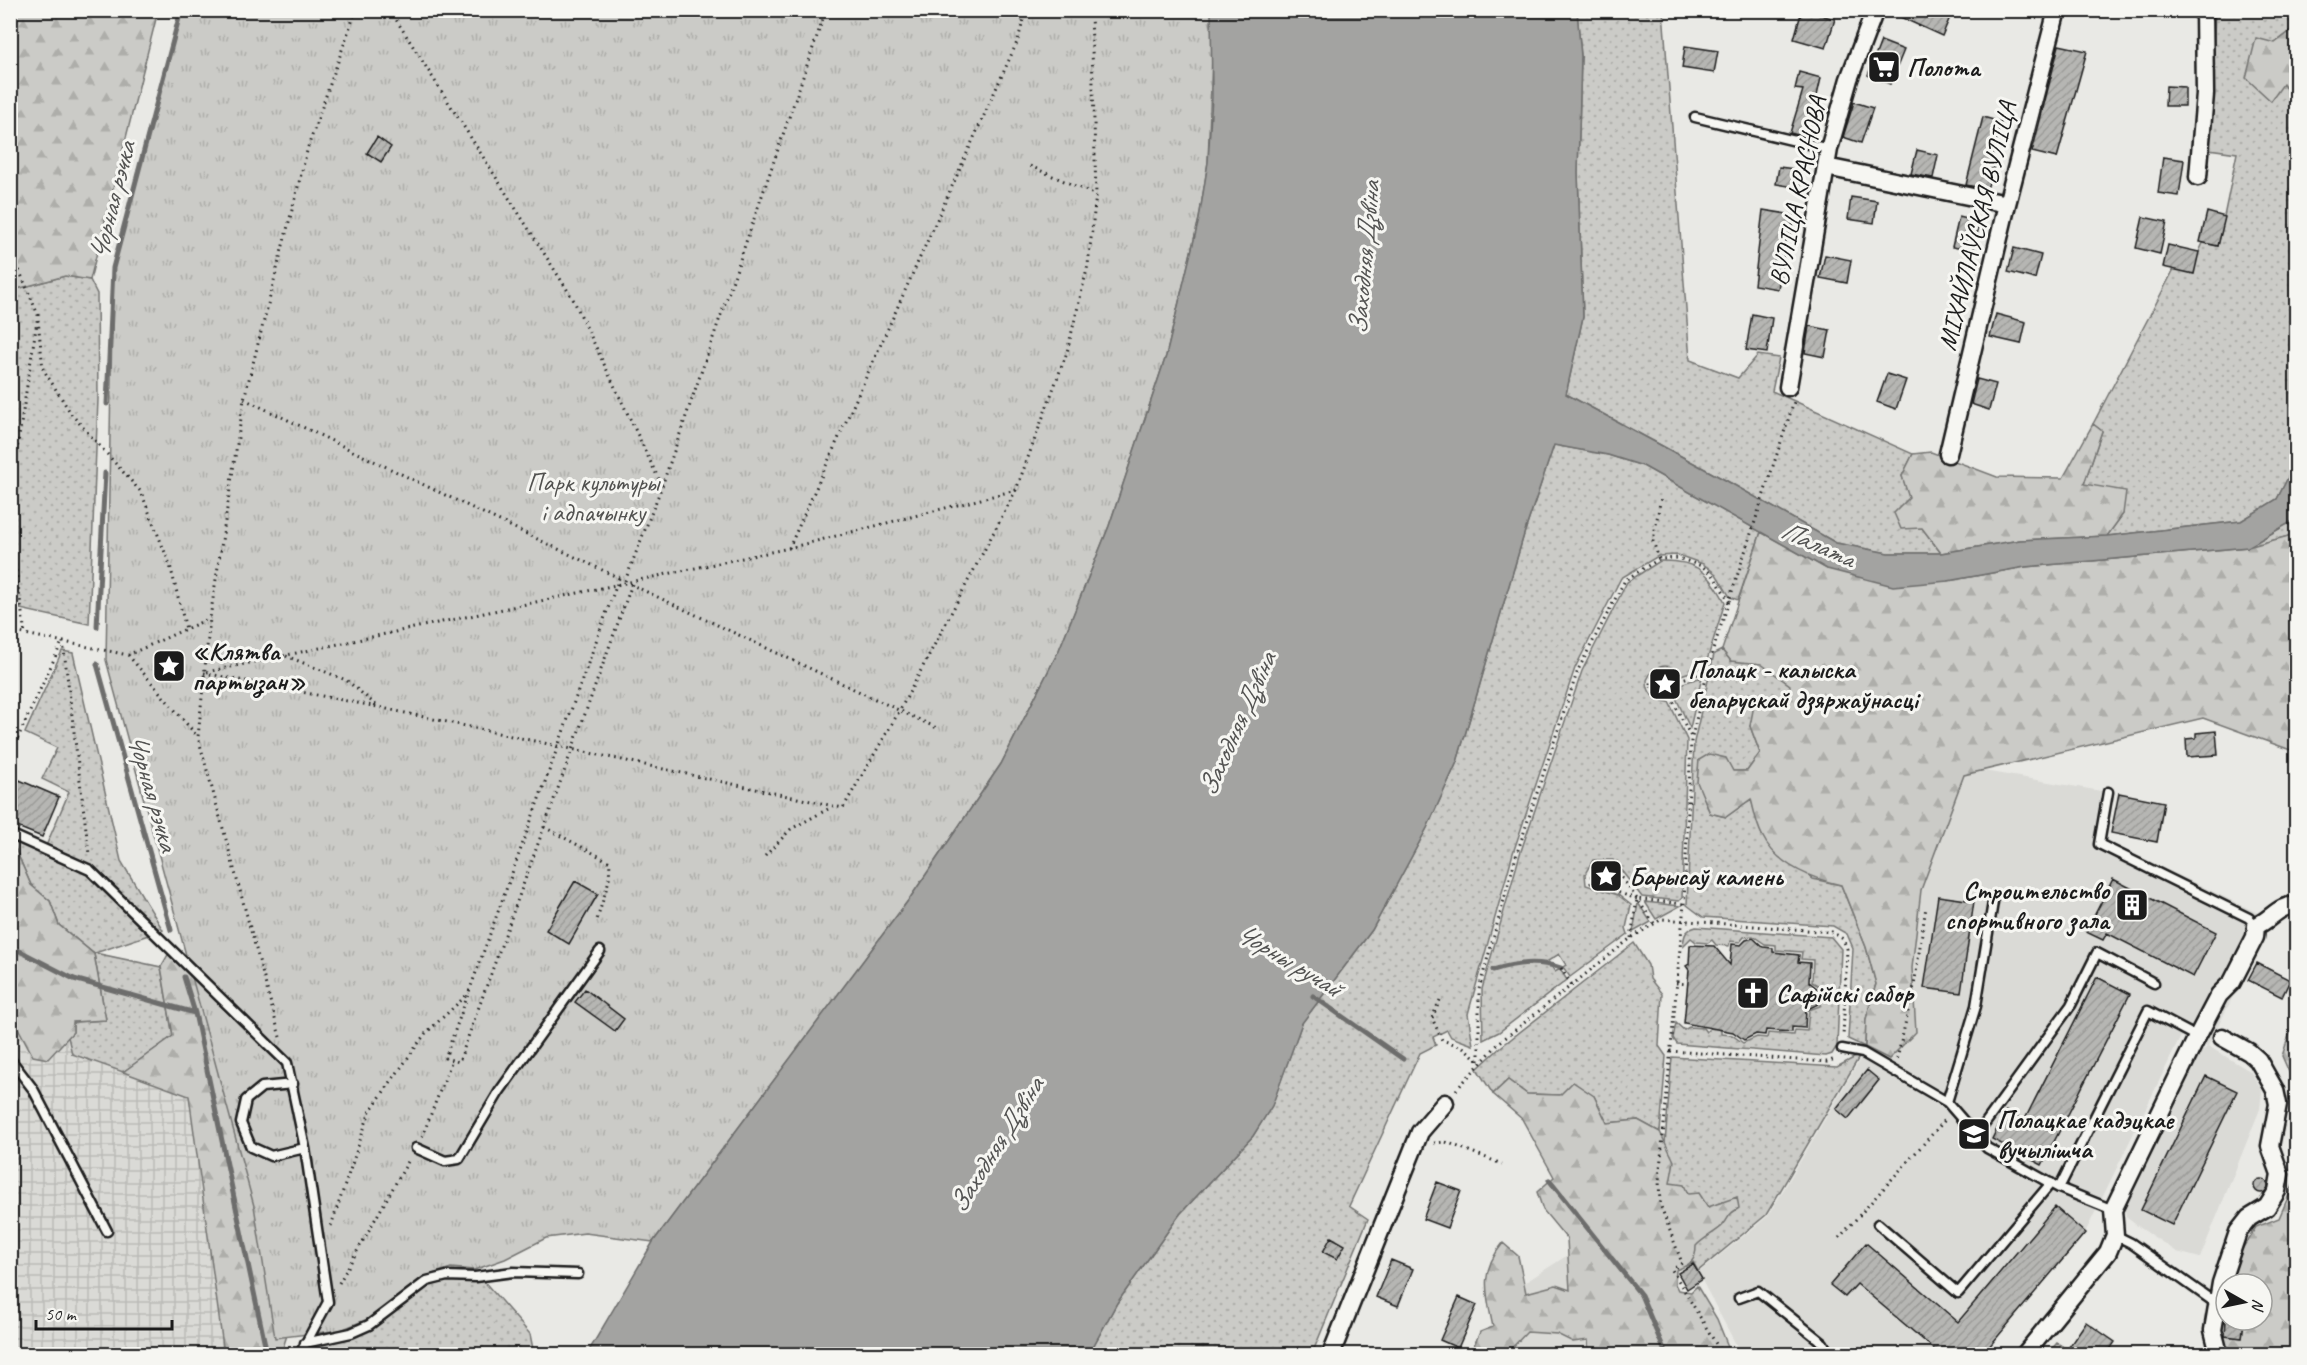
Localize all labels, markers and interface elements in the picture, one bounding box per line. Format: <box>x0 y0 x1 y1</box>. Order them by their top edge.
supermarket icon: Полота <box>1866 49 1902 85</box>
place label: Полота <box>1907 51 1982 84</box>
street label: ВУЛІЦА КРАСНОВА <box>1762 92 1835 288</box>
street label: МІХАЙЛАЎСКАЯ ВУЛІЦА <box>1930 96 2024 354</box>
water label: Чорная рэчка <box>81 136 144 264</box>
water label: Заходняя Дзвіна <box>1340 178 1389 336</box>
park label: Парк культуры і адпачынку <box>527 466 661 529</box>
water label: Палата <box>1776 513 1863 576</box>
place label: «Клятва партызан» <box>192 635 306 698</box>
water label: Заходняя Дзвіна <box>1190 645 1286 801</box>
place icon: «Клятва партызан» <box>151 648 187 684</box>
place label: Полацк - калыска беларускай дзяржаўнасці <box>1688 653 1922 716</box>
place icon: Полацк - калыска беларускай дзяржаўнасці <box>1647 666 1683 702</box>
water label: Чорная рэчка <box>120 729 187 857</box>
place icon: Барысаў камень <box>1588 858 1624 894</box>
place label: Барысаў камень <box>1629 860 1785 893</box>
place label: Строительство спортивного зала <box>1945 874 2112 937</box>
building icon: Строительство спортивного зала <box>2114 887 2150 923</box>
water label: Чорны ручай <box>1230 916 1352 1007</box>
church icon: Сафійскі сабор <box>1735 975 1771 1011</box>
place label: Сафійскі сабор <box>1776 977 1915 1010</box>
water label: Заходняя Дзвіна <box>941 1069 1053 1220</box>
place label: Полацкае кадэцкае вучылішча <box>1997 1103 2175 1166</box>
school or university icon: Полацкае кадэцкае вучылішча <box>1956 1116 1992 1152</box>
north arrow <box>2214 1272 2274 1332</box>
scale bar <box>36 1293 172 1331</box>
text: N <box>2247 1298 2268 1314</box>
text: 50 m <box>45 1303 78 1325</box>

